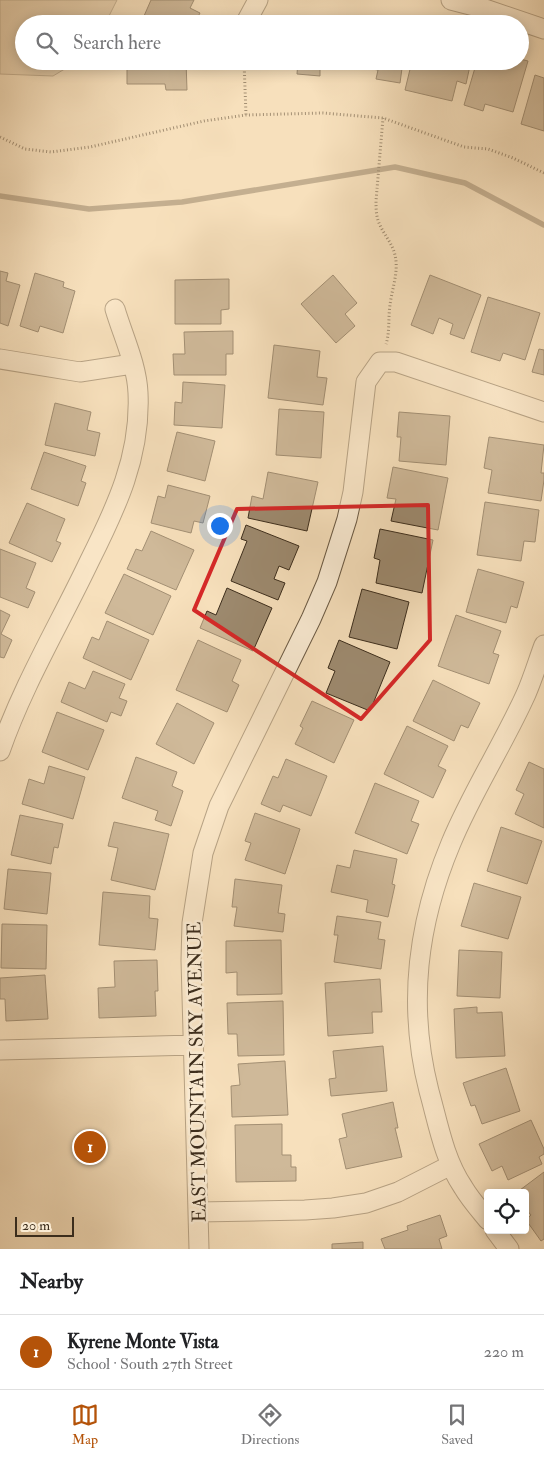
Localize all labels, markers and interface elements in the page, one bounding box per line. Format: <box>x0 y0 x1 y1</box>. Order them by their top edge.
search box <box>15 15 529 70</box>
icon: search <box>33 29 61 57</box>
text: Search here <box>73 31 161 55</box>
your location <box>207 513 233 539</box>
street label: EAST MOUNTAIN SKY AVENUE <box>182 921 212 1222</box>
pin: 1 <box>74 1128 106 1166</box>
map controls <box>484 1189 529 1234</box>
button: locate <box>484 1189 529 1234</box>
scale bar <box>15 1214 74 1237</box>
text: 20 m <box>22 1217 50 1234</box>
text: Nearby <box>20 1268 83 1295</box>
text: Kyrene Monte Vista <box>67 1330 219 1354</box>
text: 1 <box>33 1342 39 1362</box>
text: 220 m <box>484 1342 524 1362</box>
text: School · South 27th Street <box>67 1354 233 1374</box>
tab: Map <box>71 1401 99 1448</box>
tab: Directions <box>241 1401 299 1448</box>
tab: Saved <box>441 1401 473 1448</box>

